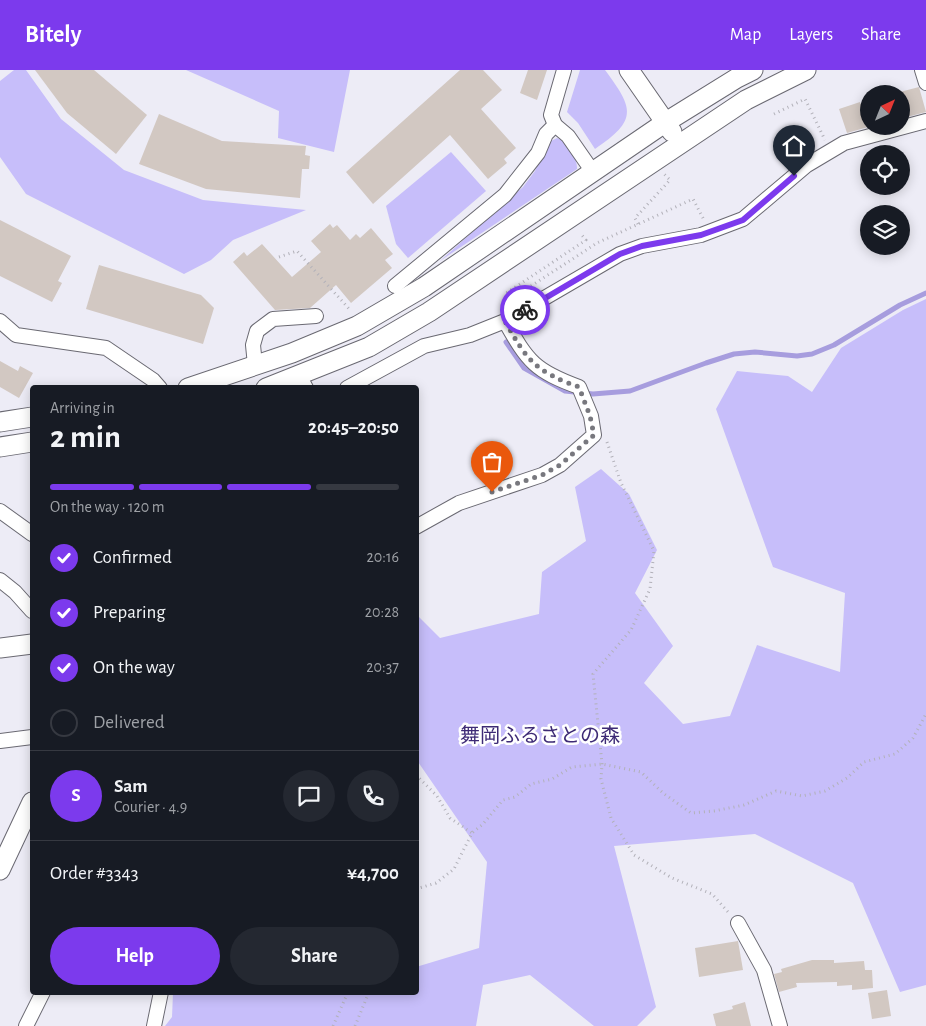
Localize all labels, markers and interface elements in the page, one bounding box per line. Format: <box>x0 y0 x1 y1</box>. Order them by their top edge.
text: Bitely <box>25 23 81 47</box>
text: Map <box>730 26 761 44</box>
text: Layers <box>789 26 833 44</box>
text: Share <box>861 26 901 44</box>
north arrow <box>860 85 910 135</box>
map controls <box>860 85 910 255</box>
pin <box>773 125 815 176</box>
icon: home <box>780 132 808 160</box>
button: locate <box>860 145 910 195</box>
button: layers <box>860 205 910 255</box>
courier <box>500 285 550 335</box>
icon: bike <box>511 296 539 324</box>
text: Arriving in <box>50 400 115 416</box>
text: 20:45–20:50 <box>308 418 399 437</box>
text: 2 min <box>50 421 121 453</box>
pin <box>471 441 513 492</box>
icon: bag <box>478 448 506 476</box>
text: On the way · 120 m <box>50 499 165 515</box>
icon: check <box>50 544 78 572</box>
text: Confirmed <box>93 548 172 567</box>
text: 20:16 <box>367 549 399 565</box>
icon: check <box>50 599 78 627</box>
text: Preparing <box>93 603 166 622</box>
text: 20:28 <box>365 604 399 620</box>
icon: check <box>50 654 78 682</box>
text: On the way <box>93 658 175 677</box>
text: 20:37 <box>366 659 399 675</box>
text: Delivered <box>93 713 165 732</box>
park label: 舞岡ふるさとの森 <box>460 724 620 746</box>
button: chat <box>283 770 335 822</box>
button: phone <box>347 770 399 822</box>
text: Sam <box>114 777 148 796</box>
text: S <box>71 786 81 805</box>
text: Courier · 4.9 <box>114 799 187 815</box>
text: Order #3343 <box>50 864 138 883</box>
text: ¥4,700 <box>347 864 399 883</box>
button: Help <box>50 927 220 985</box>
button: Share <box>230 927 399 985</box>

